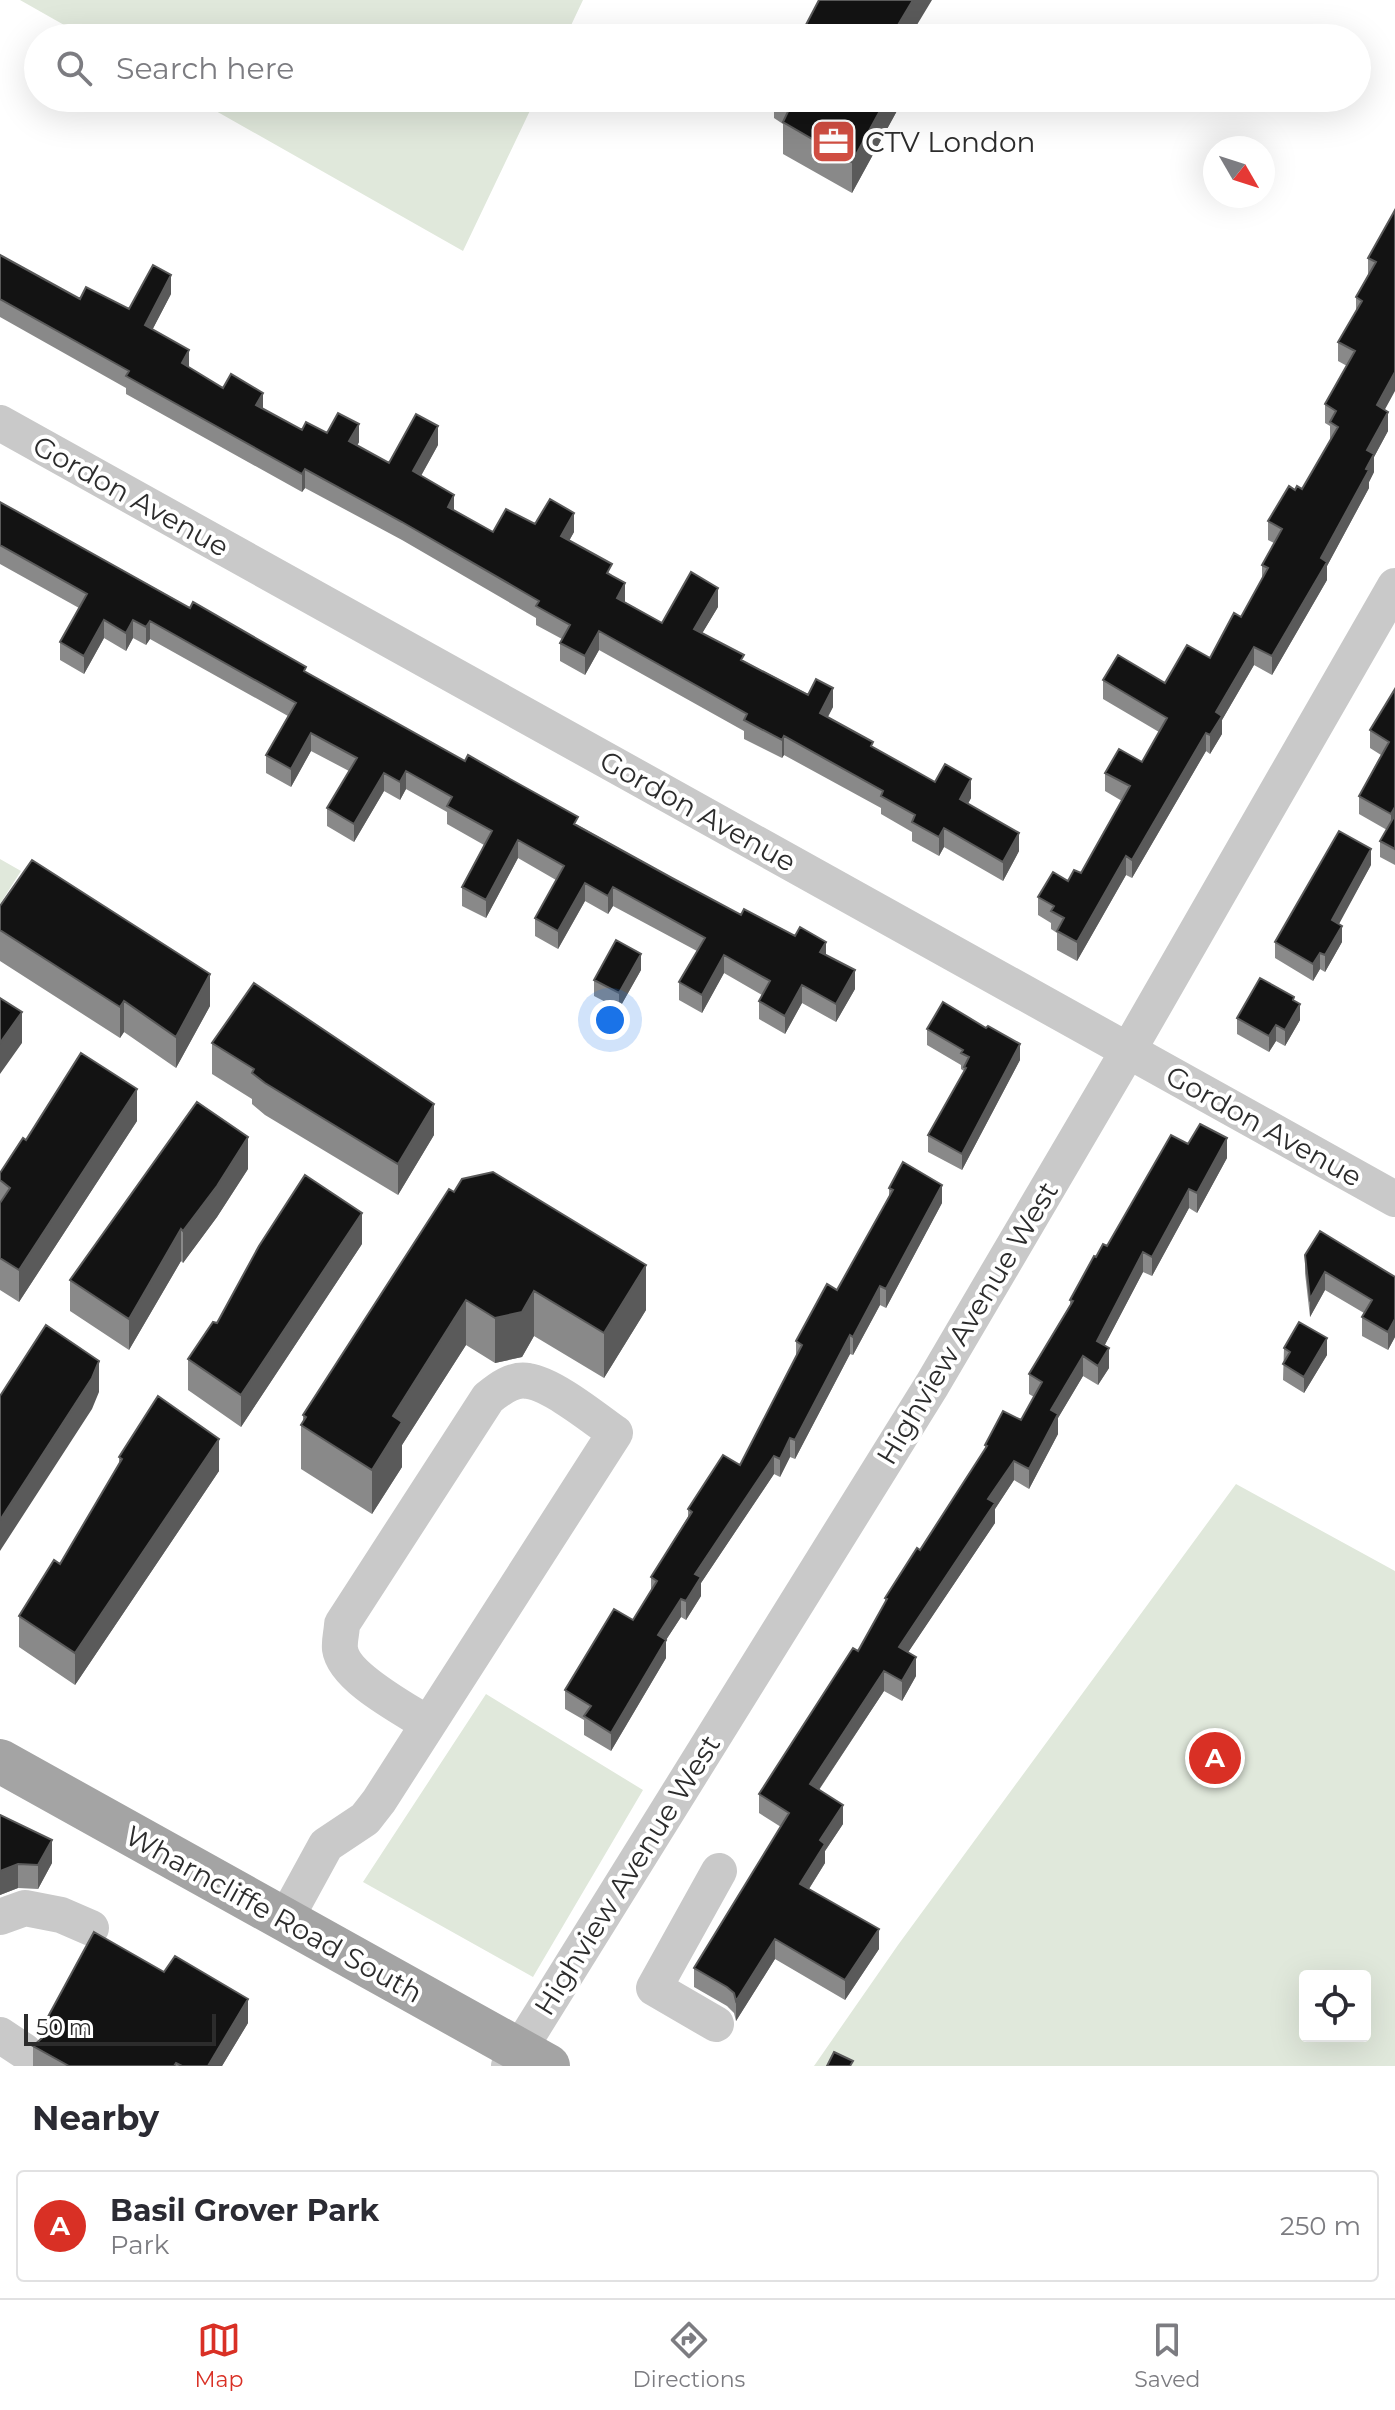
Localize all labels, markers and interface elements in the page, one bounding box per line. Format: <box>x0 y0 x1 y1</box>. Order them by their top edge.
search box <box>24 24 1371 112</box>
icon: search <box>52 46 96 90</box>
text: Search here <box>116 50 294 87</box>
office icon: CTV London <box>810 118 858 166</box>
place label: CTV London <box>865 125 1035 159</box>
north arrow <box>1203 136 1275 208</box>
street label: Gordon Avenue <box>27 428 235 564</box>
street label: Gordon Avenue <box>594 743 802 879</box>
your location <box>590 1000 630 1040</box>
street label: Gordon Avenue <box>1160 1058 1368 1194</box>
street label: Highview Avenue West <box>869 1175 1065 1471</box>
pin: A <box>1189 1728 1241 1788</box>
street label: Highview Avenue West <box>527 1729 727 2021</box>
street label: Wharncliffe Road South <box>120 1818 428 2010</box>
map controls <box>1299 1970 1371 2042</box>
button: locate <box>1299 1970 1371 2042</box>
scale bar <box>24 2010 216 2046</box>
text: 50 m <box>36 2014 92 2041</box>
text: Nearby <box>32 2097 159 2139</box>
text: Basil Grover Park <box>110 2192 379 2229</box>
text: A <box>50 2210 70 2242</box>
text: 250 m <box>1280 2210 1361 2242</box>
text: Park <box>110 2229 169 2261</box>
tab: Map <box>195 2318 243 2393</box>
tab: Directions <box>633 2318 745 2393</box>
tab: Saved <box>1134 2318 1200 2393</box>

